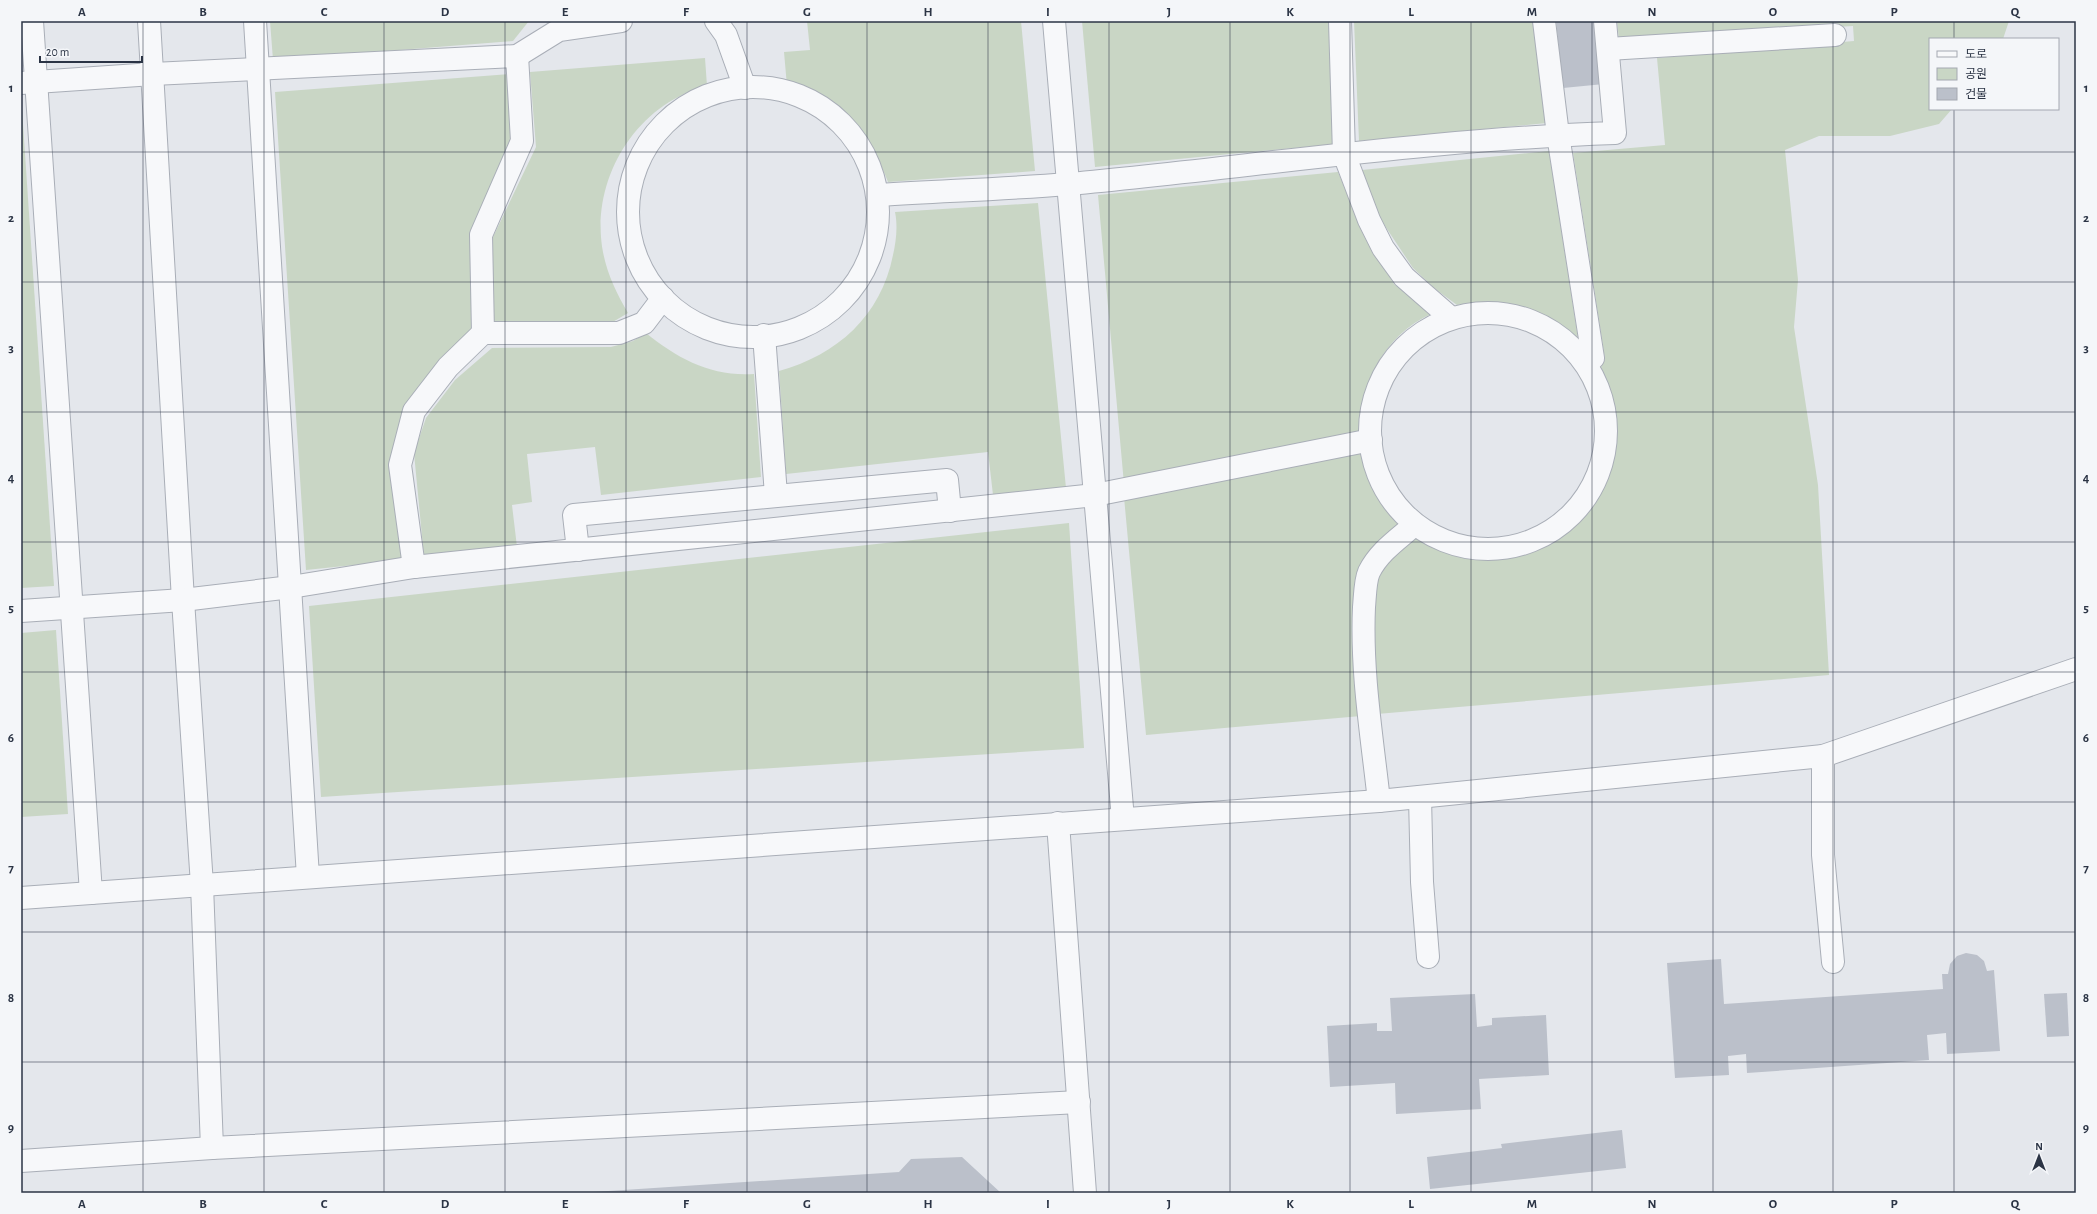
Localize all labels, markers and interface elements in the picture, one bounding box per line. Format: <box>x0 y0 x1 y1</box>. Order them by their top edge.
text: A <box>78 6 86 19</box>
text: B <box>199 6 207 19</box>
text: C <box>321 6 328 19</box>
text: D <box>441 6 450 19</box>
text: E <box>562 6 569 19</box>
text: F <box>683 6 690 19</box>
text: G <box>803 6 811 19</box>
text: H <box>923 6 933 19</box>
text: I <box>1046 6 1050 19</box>
text: J <box>1167 6 1171 19</box>
text: K <box>1286 6 1294 19</box>
text: L <box>1408 6 1414 19</box>
text: M <box>1527 6 1537 19</box>
text: N <box>1647 6 1657 19</box>
text: O <box>1769 6 1778 19</box>
text: P <box>1890 6 1898 19</box>
text: Q <box>2011 6 2021 19</box>
scale bar <box>40 38 142 64</box>
legend <box>1929 38 2059 110</box>
text: 20 m <box>46 46 69 58</box>
text: 도로 <box>1965 48 1987 60</box>
text: 공원 <box>1965 68 1987 80</box>
text: 1 <box>9 82 13 95</box>
text: 1 <box>2084 82 2088 95</box>
text: 건물 <box>1965 88 1987 100</box>
text: 2 <box>8 212 14 225</box>
text: 2 <box>2083 212 2089 225</box>
text: 3 <box>8 342 14 355</box>
text: 3 <box>2083 342 2089 355</box>
text: 4 <box>8 472 15 485</box>
text: 4 <box>2083 472 2090 485</box>
text: 5 <box>8 602 14 615</box>
text: 5 <box>2083 602 2089 615</box>
text: 6 <box>8 732 14 745</box>
text: 6 <box>2083 732 2089 745</box>
text: 7 <box>8 862 14 875</box>
text: 7 <box>2083 862 2089 875</box>
text: 8 <box>8 992 14 1005</box>
text: 8 <box>2083 992 2089 1005</box>
text: 9 <box>8 1122 14 1135</box>
text: 9 <box>2083 1122 2089 1135</box>
north arrow <box>2019 1136 2059 1176</box>
text: N <box>2035 1141 2043 1152</box>
text: A <box>78 1198 86 1211</box>
text: B <box>199 1198 207 1211</box>
text: C <box>321 1198 328 1211</box>
text: D <box>441 1198 450 1211</box>
text: E <box>562 1198 569 1211</box>
text: F <box>683 1198 690 1211</box>
text: G <box>803 1198 811 1211</box>
text: H <box>923 1198 933 1211</box>
text: I <box>1046 1198 1050 1211</box>
text: J <box>1167 1198 1171 1211</box>
text: K <box>1286 1198 1294 1211</box>
text: L <box>1408 1198 1414 1211</box>
text: M <box>1527 1198 1537 1211</box>
text: N <box>1647 1198 1657 1211</box>
text: O <box>1769 1198 1778 1211</box>
text: P <box>1890 1198 1898 1211</box>
text: Q <box>2011 1198 2021 1211</box>

